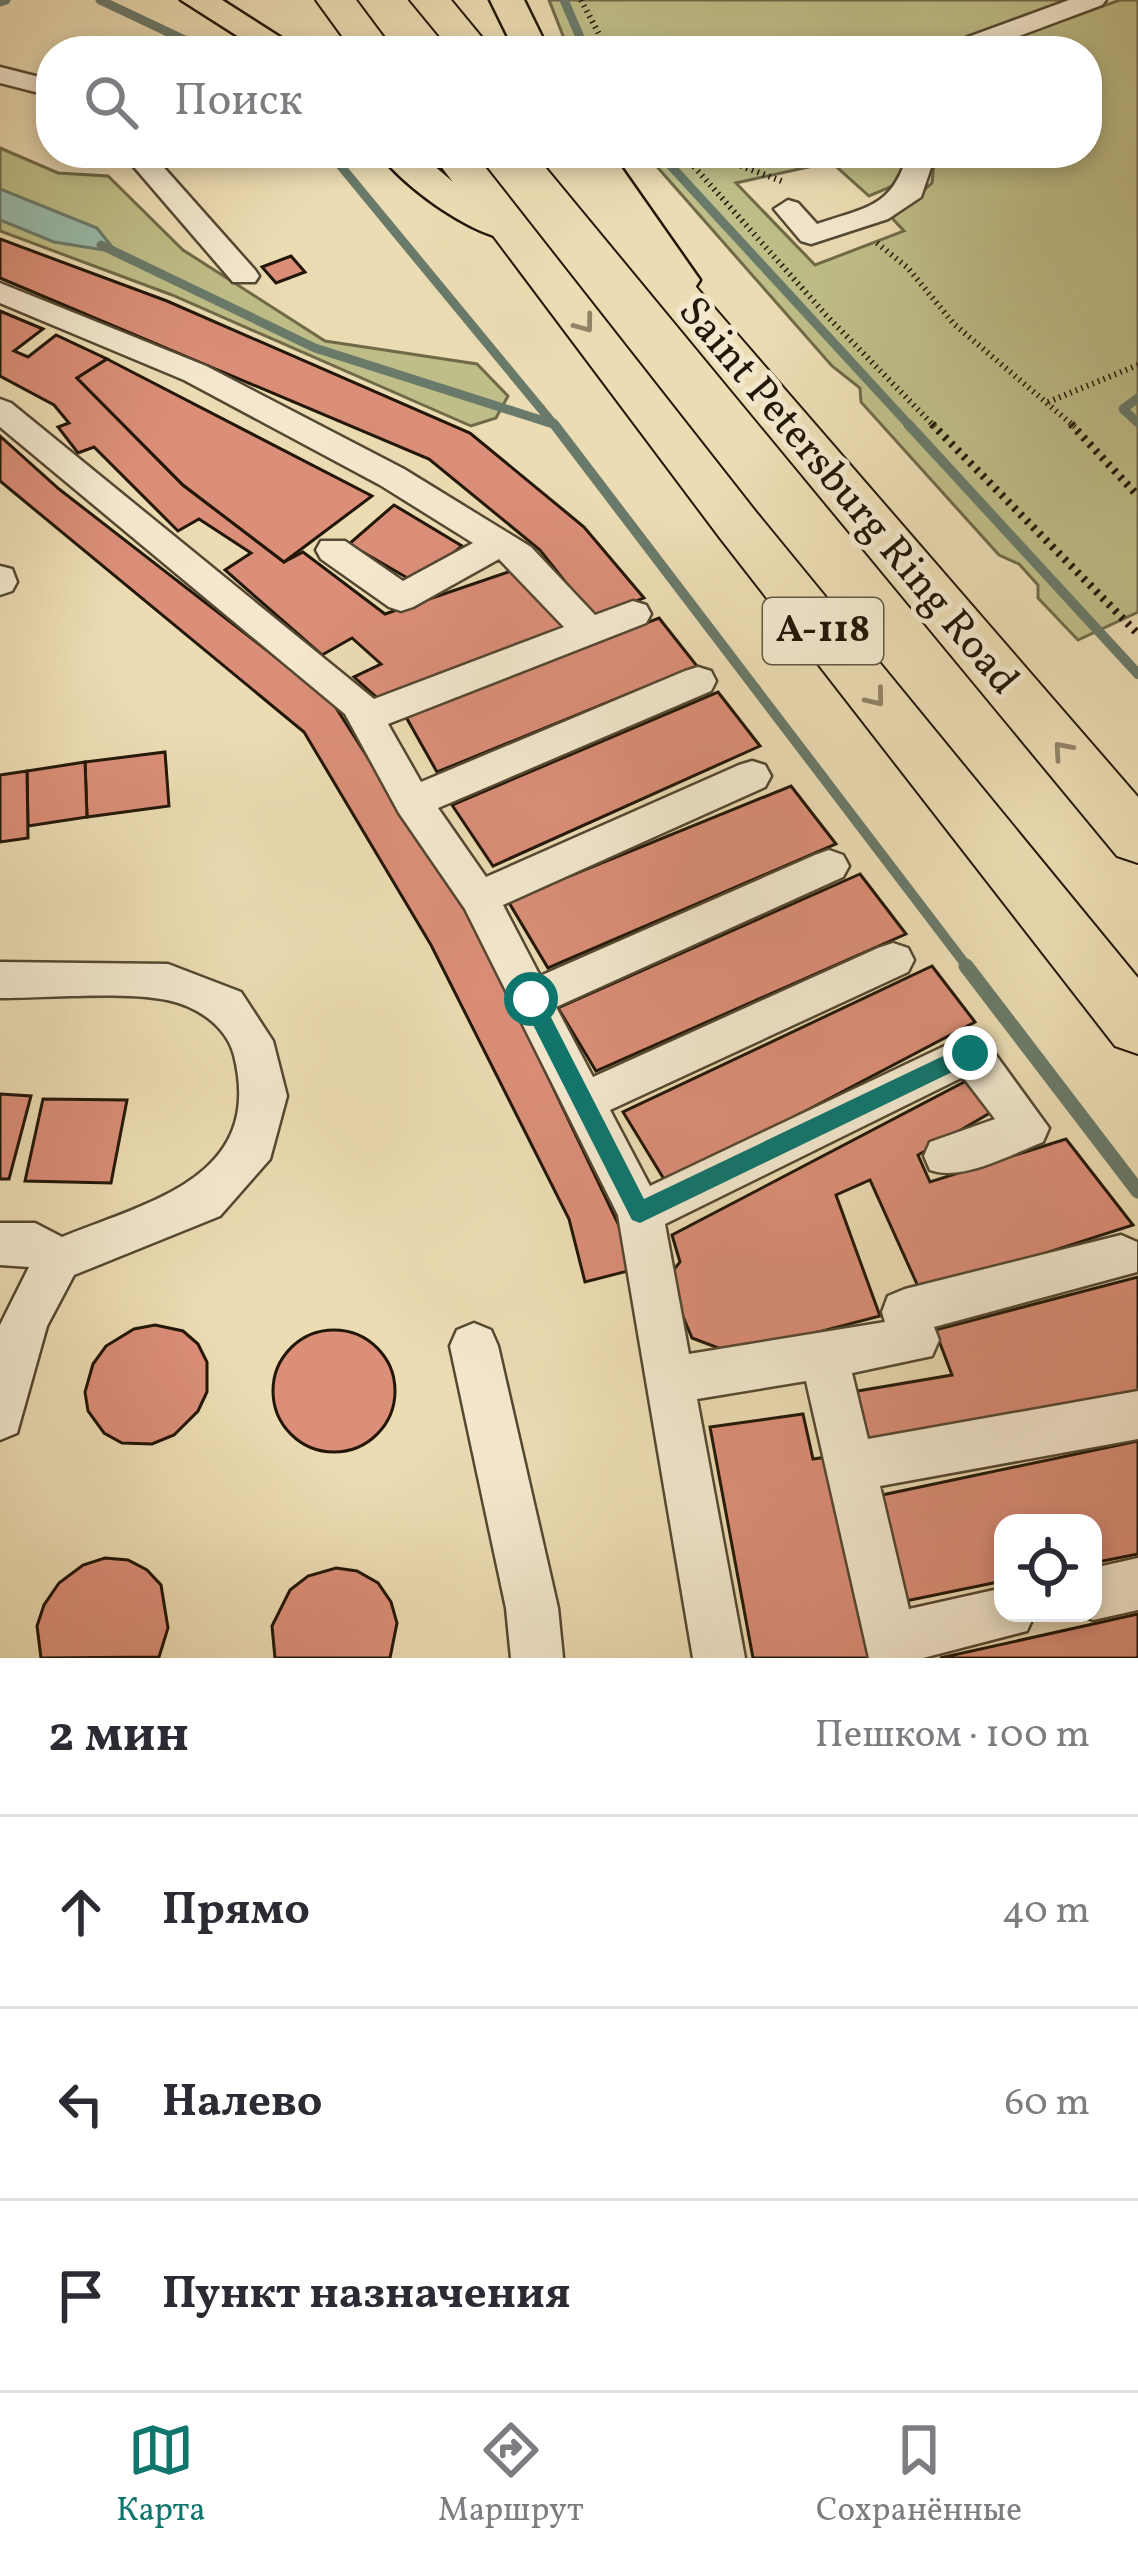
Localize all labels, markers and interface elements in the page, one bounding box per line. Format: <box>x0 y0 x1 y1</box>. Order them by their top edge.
search box <box>36 36 1102 168</box>
icon: search <box>78 69 144 135</box>
text: Поиск <box>174 71 303 134</box>
street label: Saint Petersburg Ring Road <box>663 285 1031 709</box>
one-way arrow <box>571 310 592 332</box>
road number: А-118 <box>763 598 883 664</box>
one-way arrow <box>862 684 883 706</box>
one-way arrow <box>1055 742 1076 764</box>
route start <box>504 972 558 1026</box>
route end <box>943 1026 997 1080</box>
map controls <box>994 1514 1102 1622</box>
button: locate <box>994 1514 1102 1622</box>
text: 2 мин <box>48 1701 189 1772</box>
text: Пешком · 100 m <box>815 1709 1090 1763</box>
icon: ahead <box>48 1879 114 1945</box>
text: Прямо <box>162 1880 310 1943</box>
text: 40 m <box>1002 1885 1090 1939</box>
icon: left <box>48 2071 114 2137</box>
text: Налево <box>162 2072 323 2135</box>
text: 60 m <box>1005 2077 1090 2131</box>
icon: arrive <box>48 2263 114 2329</box>
text: Пункт назначения <box>162 2264 571 2327</box>
tab: Карта <box>116 2417 206 2535</box>
tab: Маршрут <box>438 2417 584 2535</box>
tab: Сохранённые <box>816 2417 1022 2535</box>

